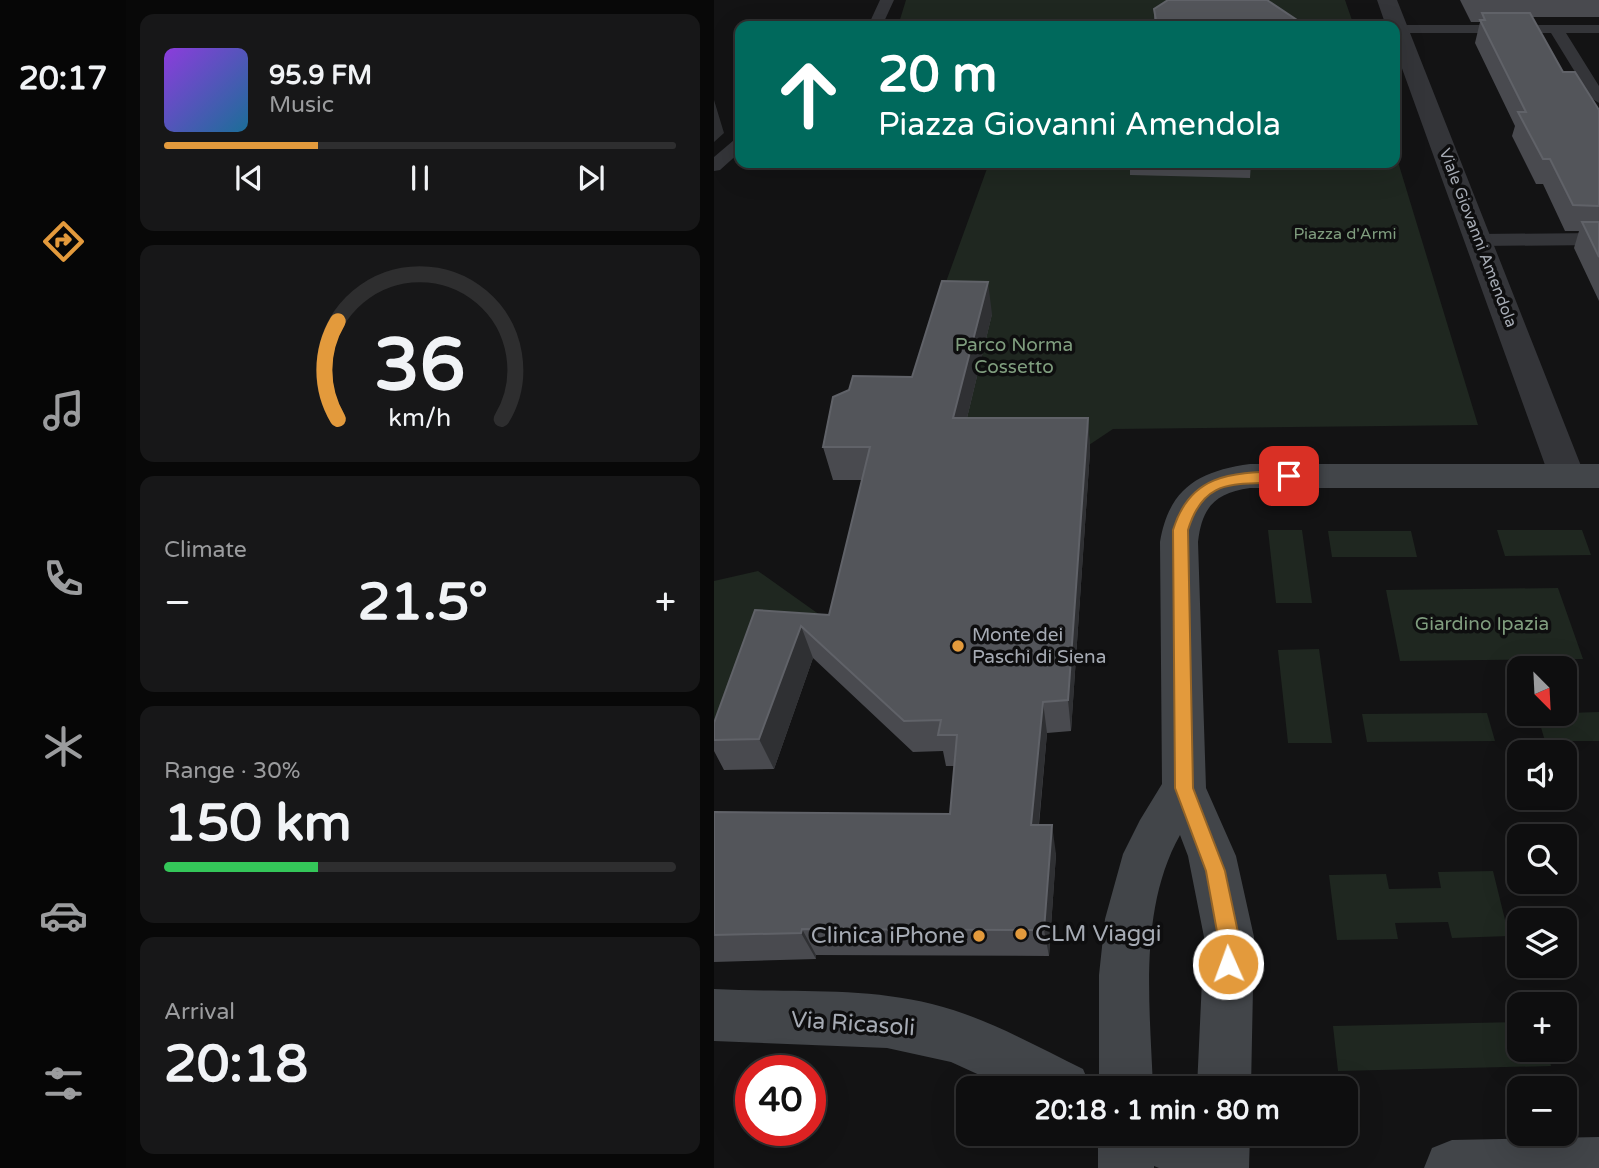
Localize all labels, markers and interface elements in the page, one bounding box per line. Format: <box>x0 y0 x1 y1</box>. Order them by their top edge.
text: 20 m <box>878 46 997 105</box>
icon: ahead <box>763 49 854 140</box>
text: 20:17 <box>19 60 107 98</box>
text: 95.9 FM <box>269 60 372 91</box>
text: Music <box>269 91 334 119</box>
text: Piazza Giovanni Amendola <box>878 106 1281 144</box>
street label: Viale Giovanni Amendola <box>1435 146 1521 330</box>
icon: previous <box>230 159 268 197</box>
icon: pause <box>401 159 439 197</box>
icon: next <box>572 159 610 197</box>
icon: directions <box>39 217 88 266</box>
park label: Piazza d'Armi <box>1294 224 1396 244</box>
text: 36 <box>374 323 466 411</box>
park label: Parco Norma Cossetto <box>955 334 1073 378</box>
icon: music <box>39 386 88 435</box>
text: km/h <box>389 403 451 433</box>
pin <box>1259 446 1319 506</box>
icon: arrive <box>1270 457 1308 495</box>
text: Climate <box>164 536 247 564</box>
icon: phone <box>39 554 88 603</box>
text: 21.5° <box>358 571 488 634</box>
text: − <box>164 580 191 626</box>
text: + <box>655 580 676 626</box>
park label: Giardino Ipazia <box>1415 613 1549 635</box>
place label: Monte dei Paschi di Siena <box>972 624 1106 668</box>
marker: Monte dei Paschi di Siena <box>950 638 966 654</box>
north arrow <box>1507 656 1577 726</box>
map controls <box>1507 656 1577 1146</box>
icon: climate <box>39 722 88 771</box>
button: sound <box>1507 740 1577 810</box>
text: Range · 30% <box>164 757 300 785</box>
text: 150 km <box>164 792 352 855</box>
button: search <box>1507 824 1577 894</box>
icon: car <box>39 891 88 940</box>
button: layers <box>1507 908 1577 978</box>
place label: CLM Viaggi <box>1035 920 1162 948</box>
place label: Clinica iPhone <box>811 922 965 950</box>
marker: CLM Viaggi <box>1013 926 1029 942</box>
position arrow <box>1191 927 1265 1001</box>
marker: Clinica iPhone <box>971 928 987 944</box>
button: + <box>1507 992 1577 1062</box>
text: Arrival <box>164 998 235 1026</box>
street label: Via Ricasoli <box>790 1006 916 1042</box>
text: 20:18 <box>164 1033 308 1096</box>
speed limit sign: 40 <box>735 1055 826 1146</box>
icon: filters <box>39 1059 88 1108</box>
button: − <box>1507 1076 1577 1146</box>
text: 20:18 · 1 min · 80 m <box>1034 1095 1280 1126</box>

